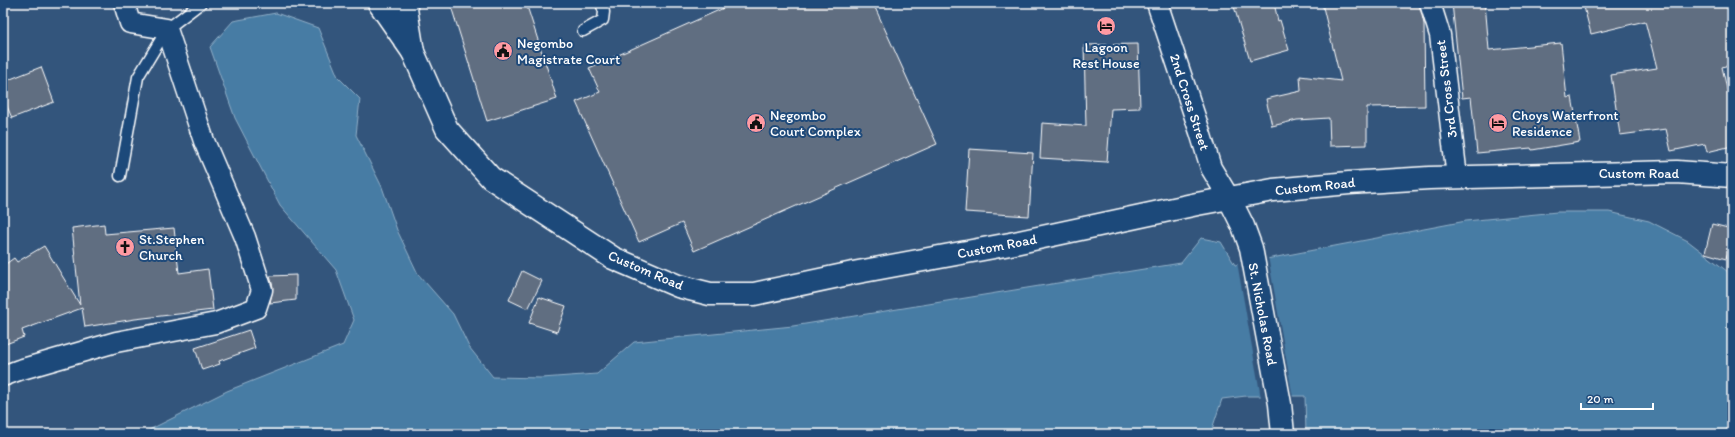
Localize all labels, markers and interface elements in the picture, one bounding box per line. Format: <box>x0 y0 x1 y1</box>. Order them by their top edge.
hotel icon: Lagoon Rest House <box>1095 15 1117 37</box>
place label: Negombo Magistrate Court <box>517 35 620 68</box>
place label: Lagoon Rest House <box>1072 39 1140 72</box>
street label: 3rd Cross Street <box>1432 39 1461 139</box>
public building icon: Negombo Magistrate Court <box>492 40 514 62</box>
street label: 2nd Cross Street <box>1166 52 1213 153</box>
place label: Negombo Court Complex <box>770 107 861 140</box>
place label: Choys Waterfront Residence <box>1512 107 1619 140</box>
public building icon: Negombo Court Complex <box>745 112 767 134</box>
hotel icon: Choys Waterfront Residence <box>1487 112 1509 134</box>
street label: Custom Road <box>1599 165 1680 182</box>
street label: Custom Road <box>1274 174 1356 199</box>
street label: Custom Road <box>956 230 1039 263</box>
place label: St.Stephen Church <box>139 231 205 264</box>
church icon: St.Stephen Church <box>114 236 136 258</box>
street label: Custom Road <box>605 247 687 294</box>
street label: St. Nicholas Road <box>1244 261 1281 367</box>
scale bar <box>1581 385 1653 411</box>
text: 20 m <box>1587 392 1614 406</box>

